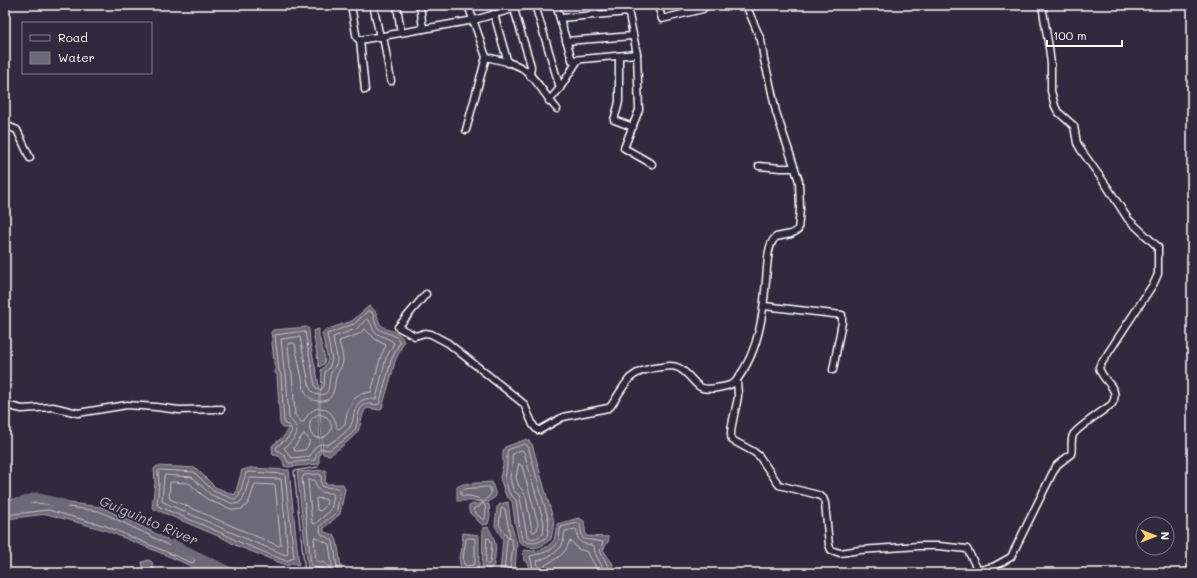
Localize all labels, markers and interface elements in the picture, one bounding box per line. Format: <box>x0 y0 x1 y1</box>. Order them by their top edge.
legend <box>22 22 152 74</box>
scale bar <box>1047 22 1122 48</box>
text: 100 m <box>1053 27 1087 43</box>
text: Road <box>58 29 88 45</box>
text: Water <box>58 49 95 65</box>
water label: Guiguinto River <box>97 491 201 549</box>
north arrow <box>1135 516 1175 556</box>
text: N <box>1158 532 1173 540</box>

